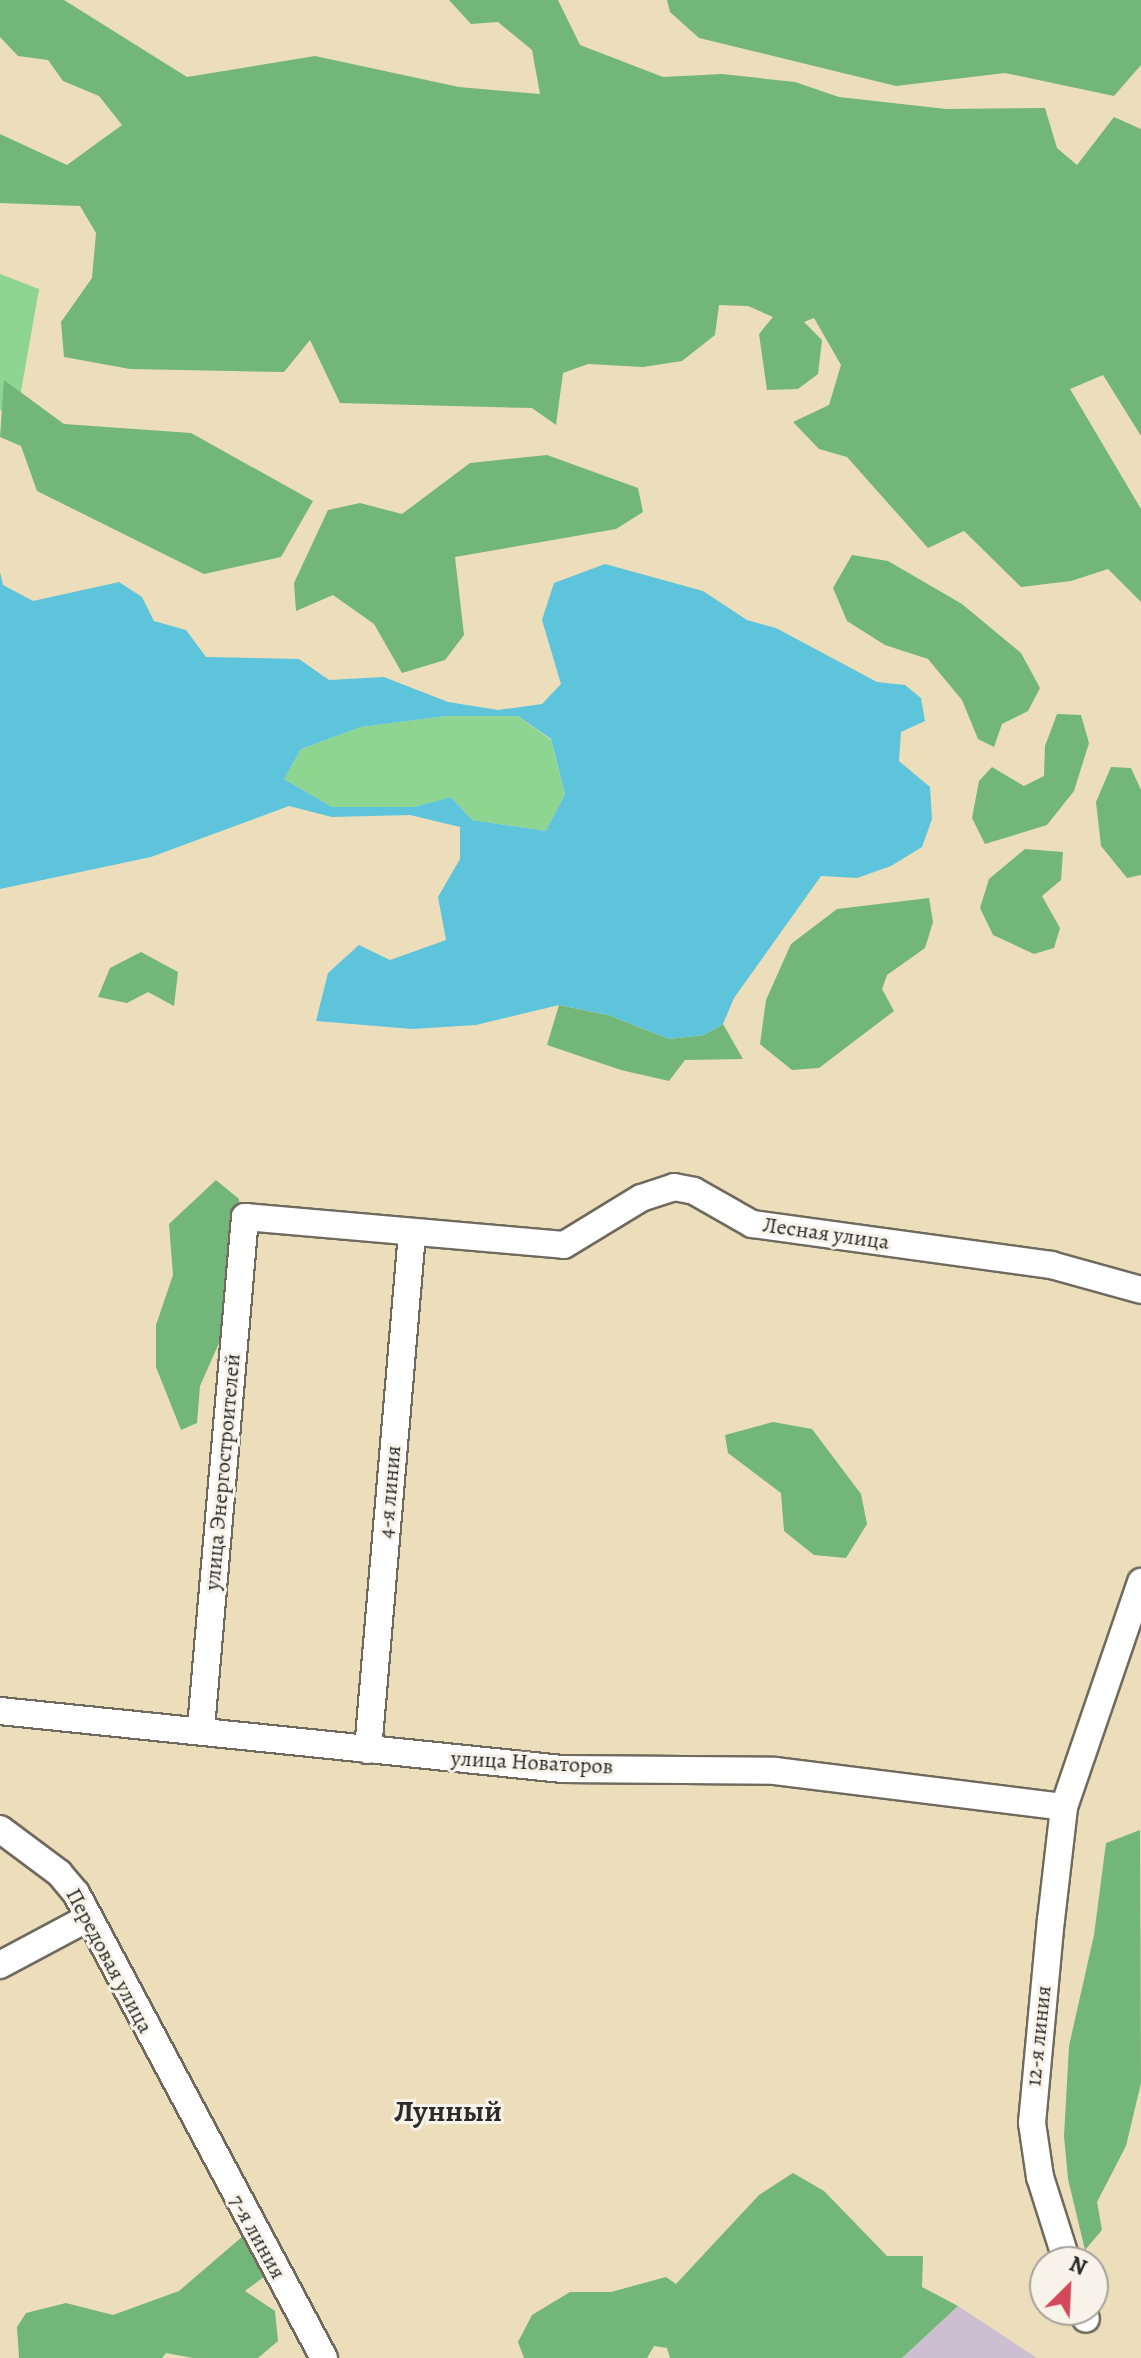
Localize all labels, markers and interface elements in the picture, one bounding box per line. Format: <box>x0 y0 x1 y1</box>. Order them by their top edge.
street label: Лесная улица <box>761 1212 891 1256</box>
street label: улица Энергостроителей <box>200 1353 246 1591</box>
street label: 4-я линия <box>373 1445 407 1539</box>
street label: улица Новаторов <box>450 1746 614 1780</box>
street label: Передовая улица <box>60 1884 158 2038</box>
street label: 12-я линия <box>1021 1984 1057 2088</box>
district label: Лунный <box>394 2093 502 2129</box>
street label: 7-я линия <box>223 2190 291 2284</box>
north arrow <box>1029 2246 1109 2326</box>
text: N <box>1065 2249 1091 2283</box>

